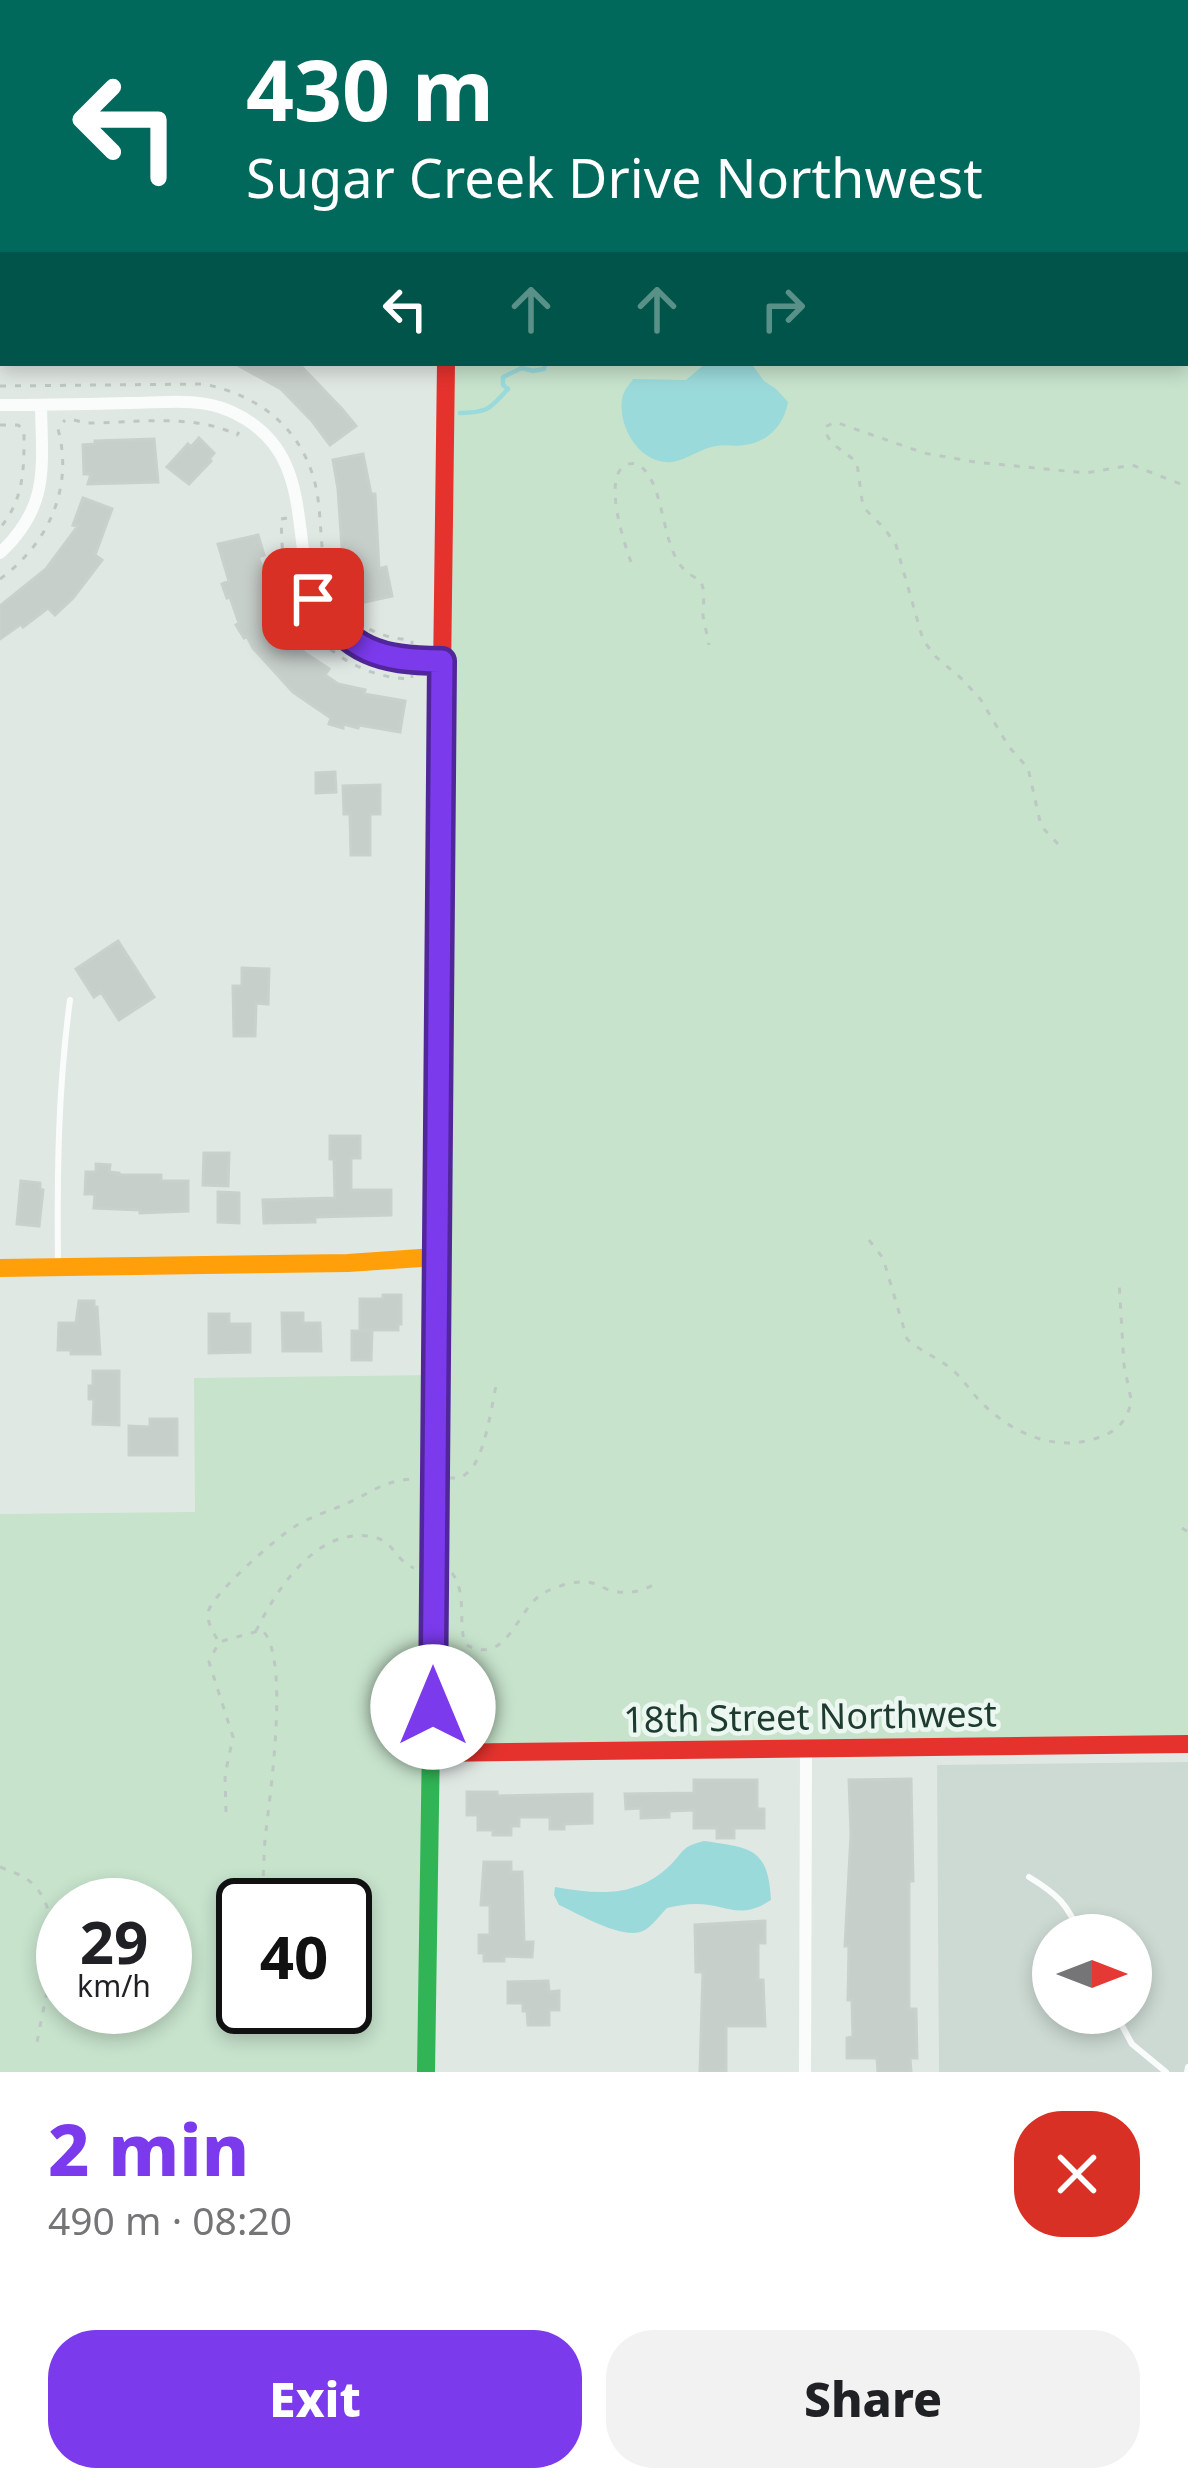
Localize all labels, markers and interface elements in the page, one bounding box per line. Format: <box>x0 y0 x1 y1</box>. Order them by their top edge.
text: 430 m <box>246 31 494 146</box>
icon: left <box>48 48 204 204</box>
text: Sugar Creek Drive Northwest <box>246 140 983 214</box>
icon: left <box>372 276 438 342</box>
icon: ahead <box>498 276 564 342</box>
icon: ahead <box>624 276 690 342</box>
icon: right <box>750 276 816 342</box>
pin <box>262 548 364 650</box>
icon: arrive <box>280 566 346 632</box>
position arrow <box>370 1644 496 1770</box>
street label: 18th Street Northwest <box>623 1688 997 1744</box>
speed limit sign: 40 <box>216 1878 372 2034</box>
text: 29 <box>80 1900 148 1982</box>
north arrow <box>1032 1914 1152 2034</box>
map controls <box>1032 1914 1152 2034</box>
text: km/h <box>77 1965 151 2006</box>
text: 2 min <box>48 2099 249 2197</box>
button: close <box>1014 2111 1140 2237</box>
text: 490 m · 08:20 <box>48 2193 292 2246</box>
button: Exit <box>48 2330 582 2468</box>
button: Share <box>606 2330 1140 2468</box>

